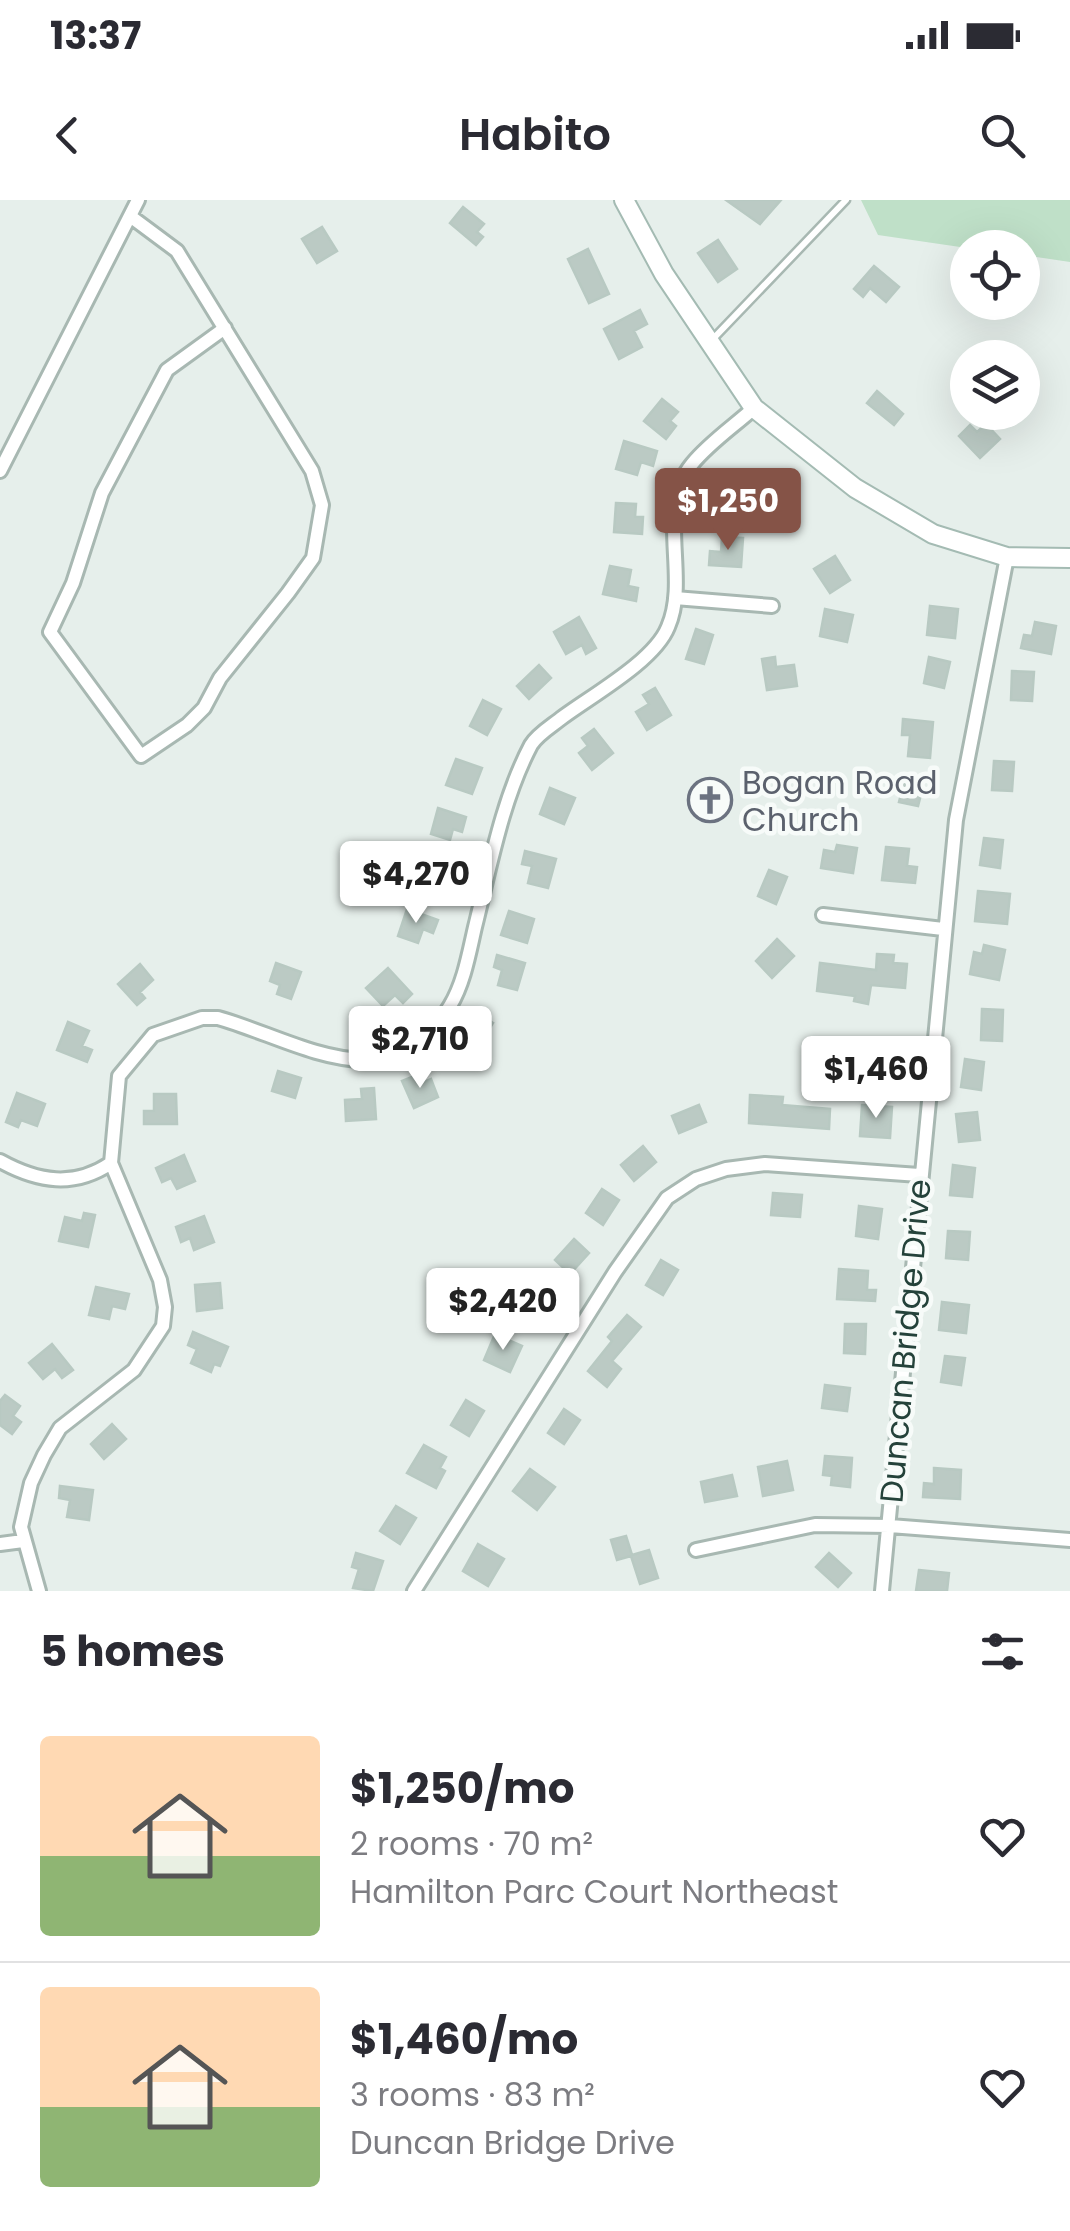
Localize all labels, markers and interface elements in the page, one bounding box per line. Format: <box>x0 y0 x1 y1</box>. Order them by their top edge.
text: 13:37 <box>50 9 141 62</box>
text: Habito <box>459 103 611 166</box>
icon: back <box>40 108 95 163</box>
icon: search <box>975 108 1030 163</box>
map controls <box>950 230 1040 430</box>
button: locate <box>950 230 1040 320</box>
button: layers <box>950 340 1040 430</box>
pin: $1,250 <box>647 468 809 553</box>
text: $1,250 <box>677 478 779 523</box>
place label: Bogan Road Church <box>742 760 938 842</box>
church icon: Bogan Road Church <box>687 777 733 823</box>
pin: $4,270 <box>335 841 497 926</box>
text: $4,270 <box>362 851 470 896</box>
pin: $2,710 <box>339 1006 501 1091</box>
text: $2,710 <box>371 1016 469 1061</box>
pin: $1,460 <box>795 1036 957 1121</box>
text: $1,460 <box>823 1046 929 1091</box>
street label: Duncan Bridge Drive <box>868 1177 942 1505</box>
pin: $2,420 <box>422 1268 584 1353</box>
text: $2,420 <box>448 1278 558 1323</box>
text: 5 homes <box>40 1622 225 1681</box>
icon: filters <box>975 1624 1030 1679</box>
text: $1,250/mo <box>350 1759 574 1818</box>
icon: home <box>120 1776 240 1896</box>
icon: heart <box>975 1809 1030 1864</box>
text: 2 rooms · 70 m² <box>350 1821 593 1866</box>
text: Hamilton Parc Court Northeast <box>350 1869 838 1914</box>
text: $1,460/mo <box>350 2010 578 2069</box>
icon: home <box>120 2027 240 2147</box>
icon: heart <box>975 2060 1030 2115</box>
text: 3 rooms · 83 m² <box>350 2072 595 2117</box>
text: Duncan Bridge Drive <box>350 2120 675 2165</box>

